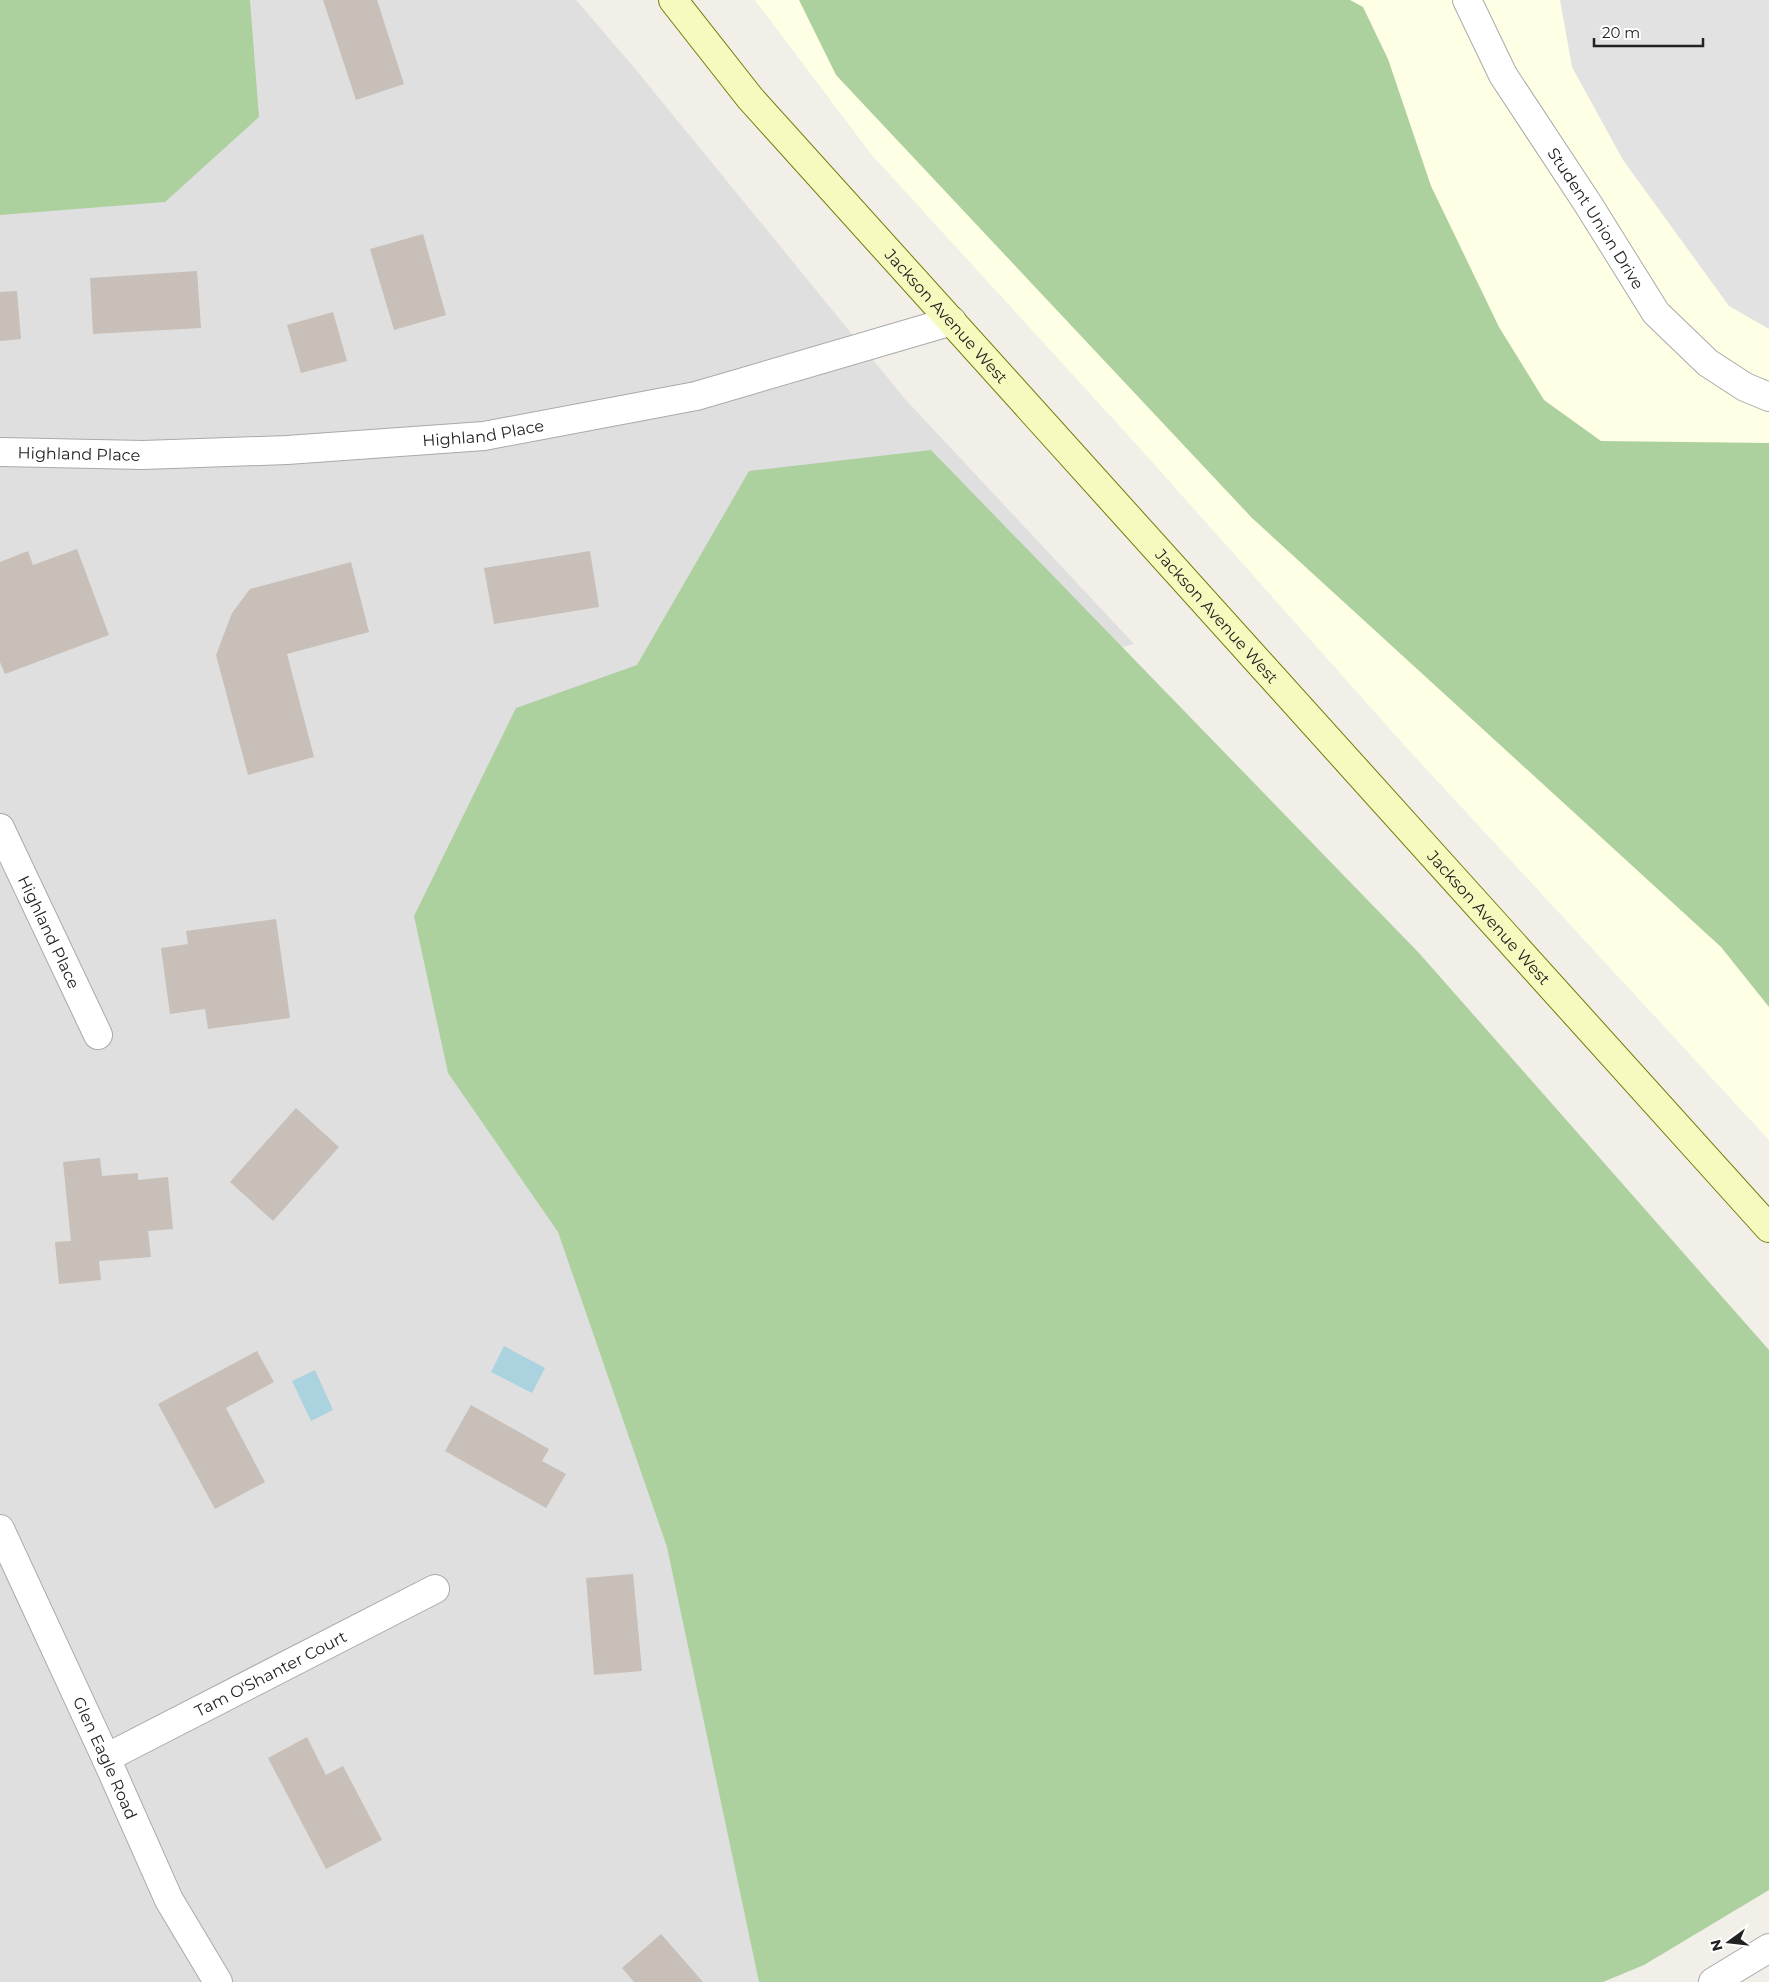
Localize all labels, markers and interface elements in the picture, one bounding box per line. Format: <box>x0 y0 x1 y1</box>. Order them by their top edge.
scale bar <box>1594 15 1703 47</box>
text: 20 m <box>1602 23 1640 42</box>
street label: Student Union Drive <box>1544 144 1648 293</box>
street label: Jackson Avenue West <box>880 244 1012 388</box>
street label: Highland Place <box>422 416 545 450</box>
street label: Highland Place <box>17 443 140 465</box>
street label: Jackson Avenue West <box>1151 544 1282 688</box>
street label: Jackson Avenue West <box>1423 846 1554 989</box>
street label: Highland Place <box>14 873 84 992</box>
street label: Tam O'Shanter Court <box>192 1627 350 1721</box>
street label: Glen Eagle Road <box>69 1694 141 1822</box>
north arrow <box>1704 1917 1754 1967</box>
text: N <box>1706 1938 1727 1953</box>

